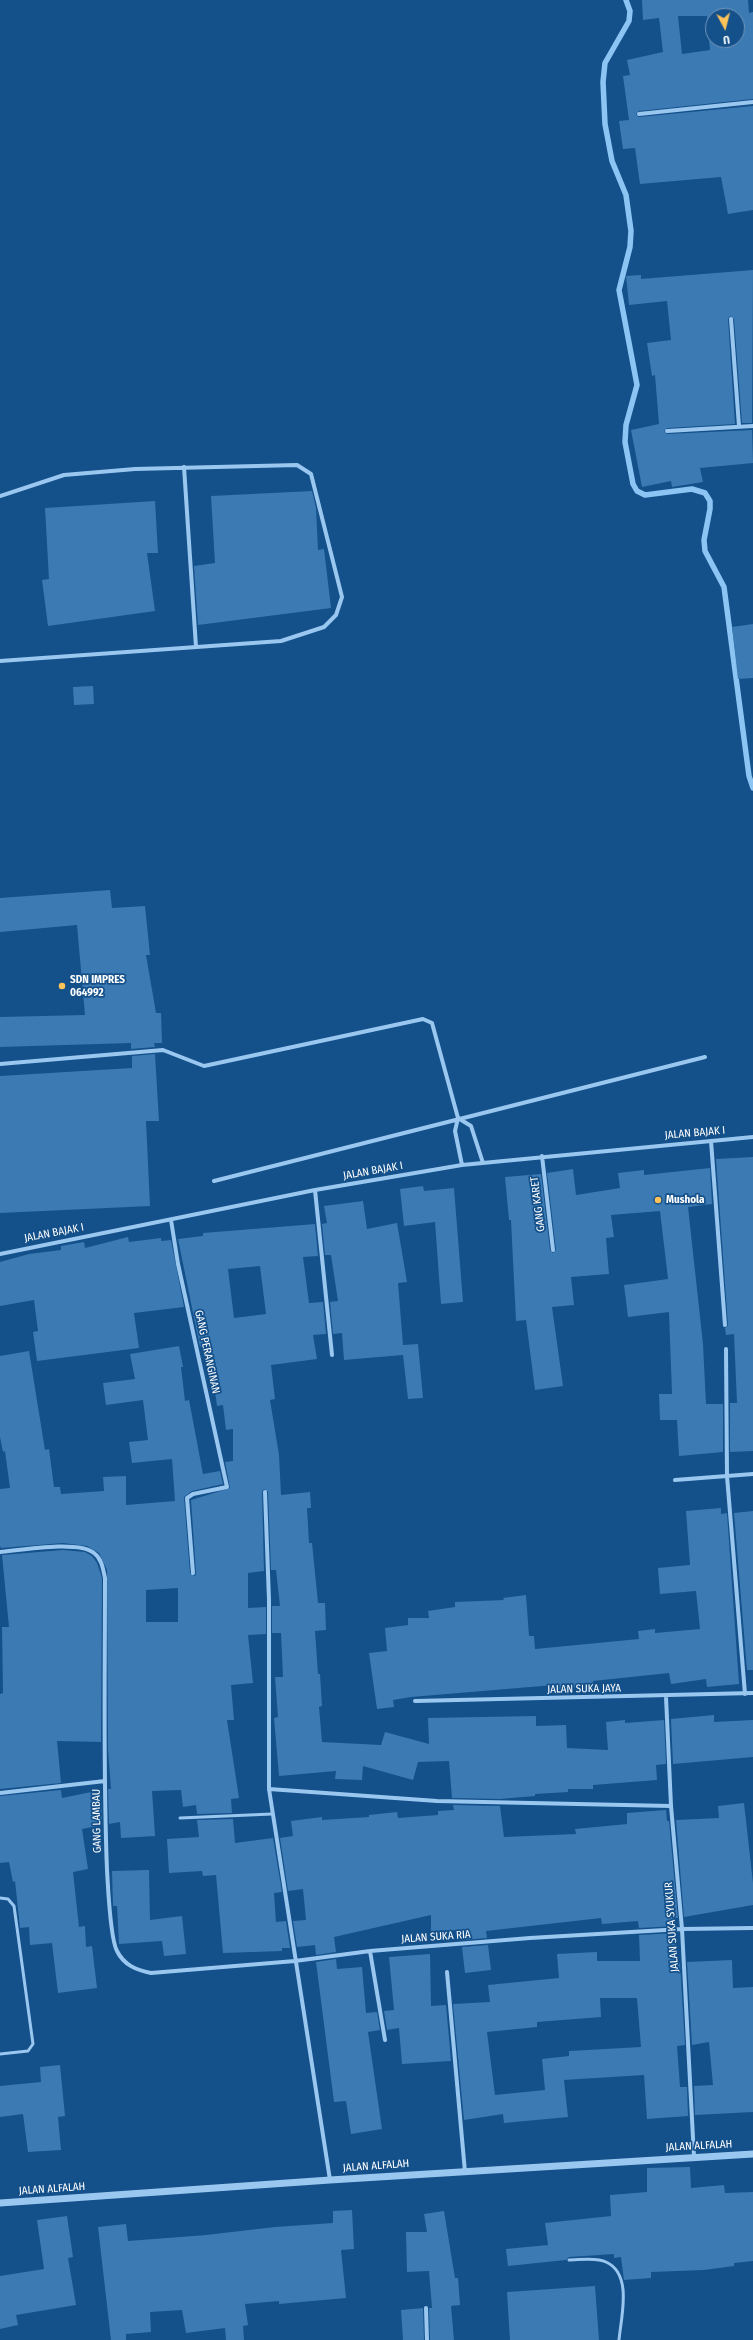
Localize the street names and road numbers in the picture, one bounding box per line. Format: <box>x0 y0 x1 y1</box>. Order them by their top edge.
street label: JALAN BAJAK I <box>664 1124 726 1142</box>
street label: JALAN BAJAK I <box>342 1159 404 1183</box>
street label: GANG KARET <box>528 1176 548 1232</box>
street label: JALAN BAJAK I <box>23 1221 85 1245</box>
street label: GANG PERANGINAN <box>192 1309 222 1395</box>
street label: JALAN SUKA JAYA <box>547 1682 621 1696</box>
street label: GANG LAMBAU <box>90 1789 104 1853</box>
street label: JALAN SUKA SYUKUR <box>662 1882 682 1972</box>
street label: JALAN SUKA RIA <box>401 1928 471 1946</box>
street label: JALAN ALFALAH <box>665 2138 733 2154</box>
street label: JALAN ALFALAH <box>342 2157 410 2175</box>
street label: JALAN ALFALAH <box>18 2180 86 2198</box>

